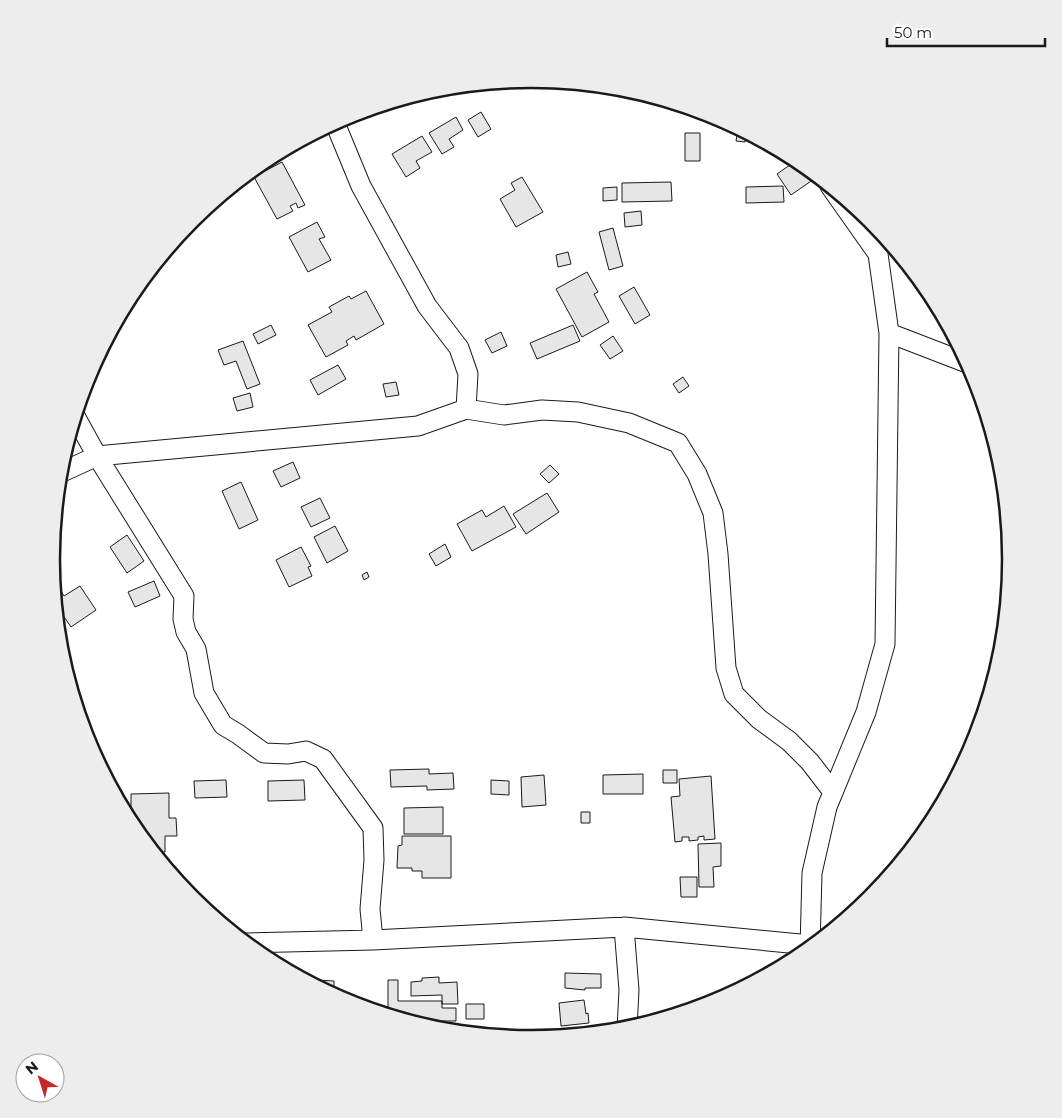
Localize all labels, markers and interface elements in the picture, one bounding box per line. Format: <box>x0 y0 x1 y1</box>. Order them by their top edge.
scale bar <box>887 15 1044 47</box>
text: 50 m <box>894 23 932 42</box>
north arrow <box>15 1053 65 1103</box>
text: N <box>22 1057 42 1078</box>

